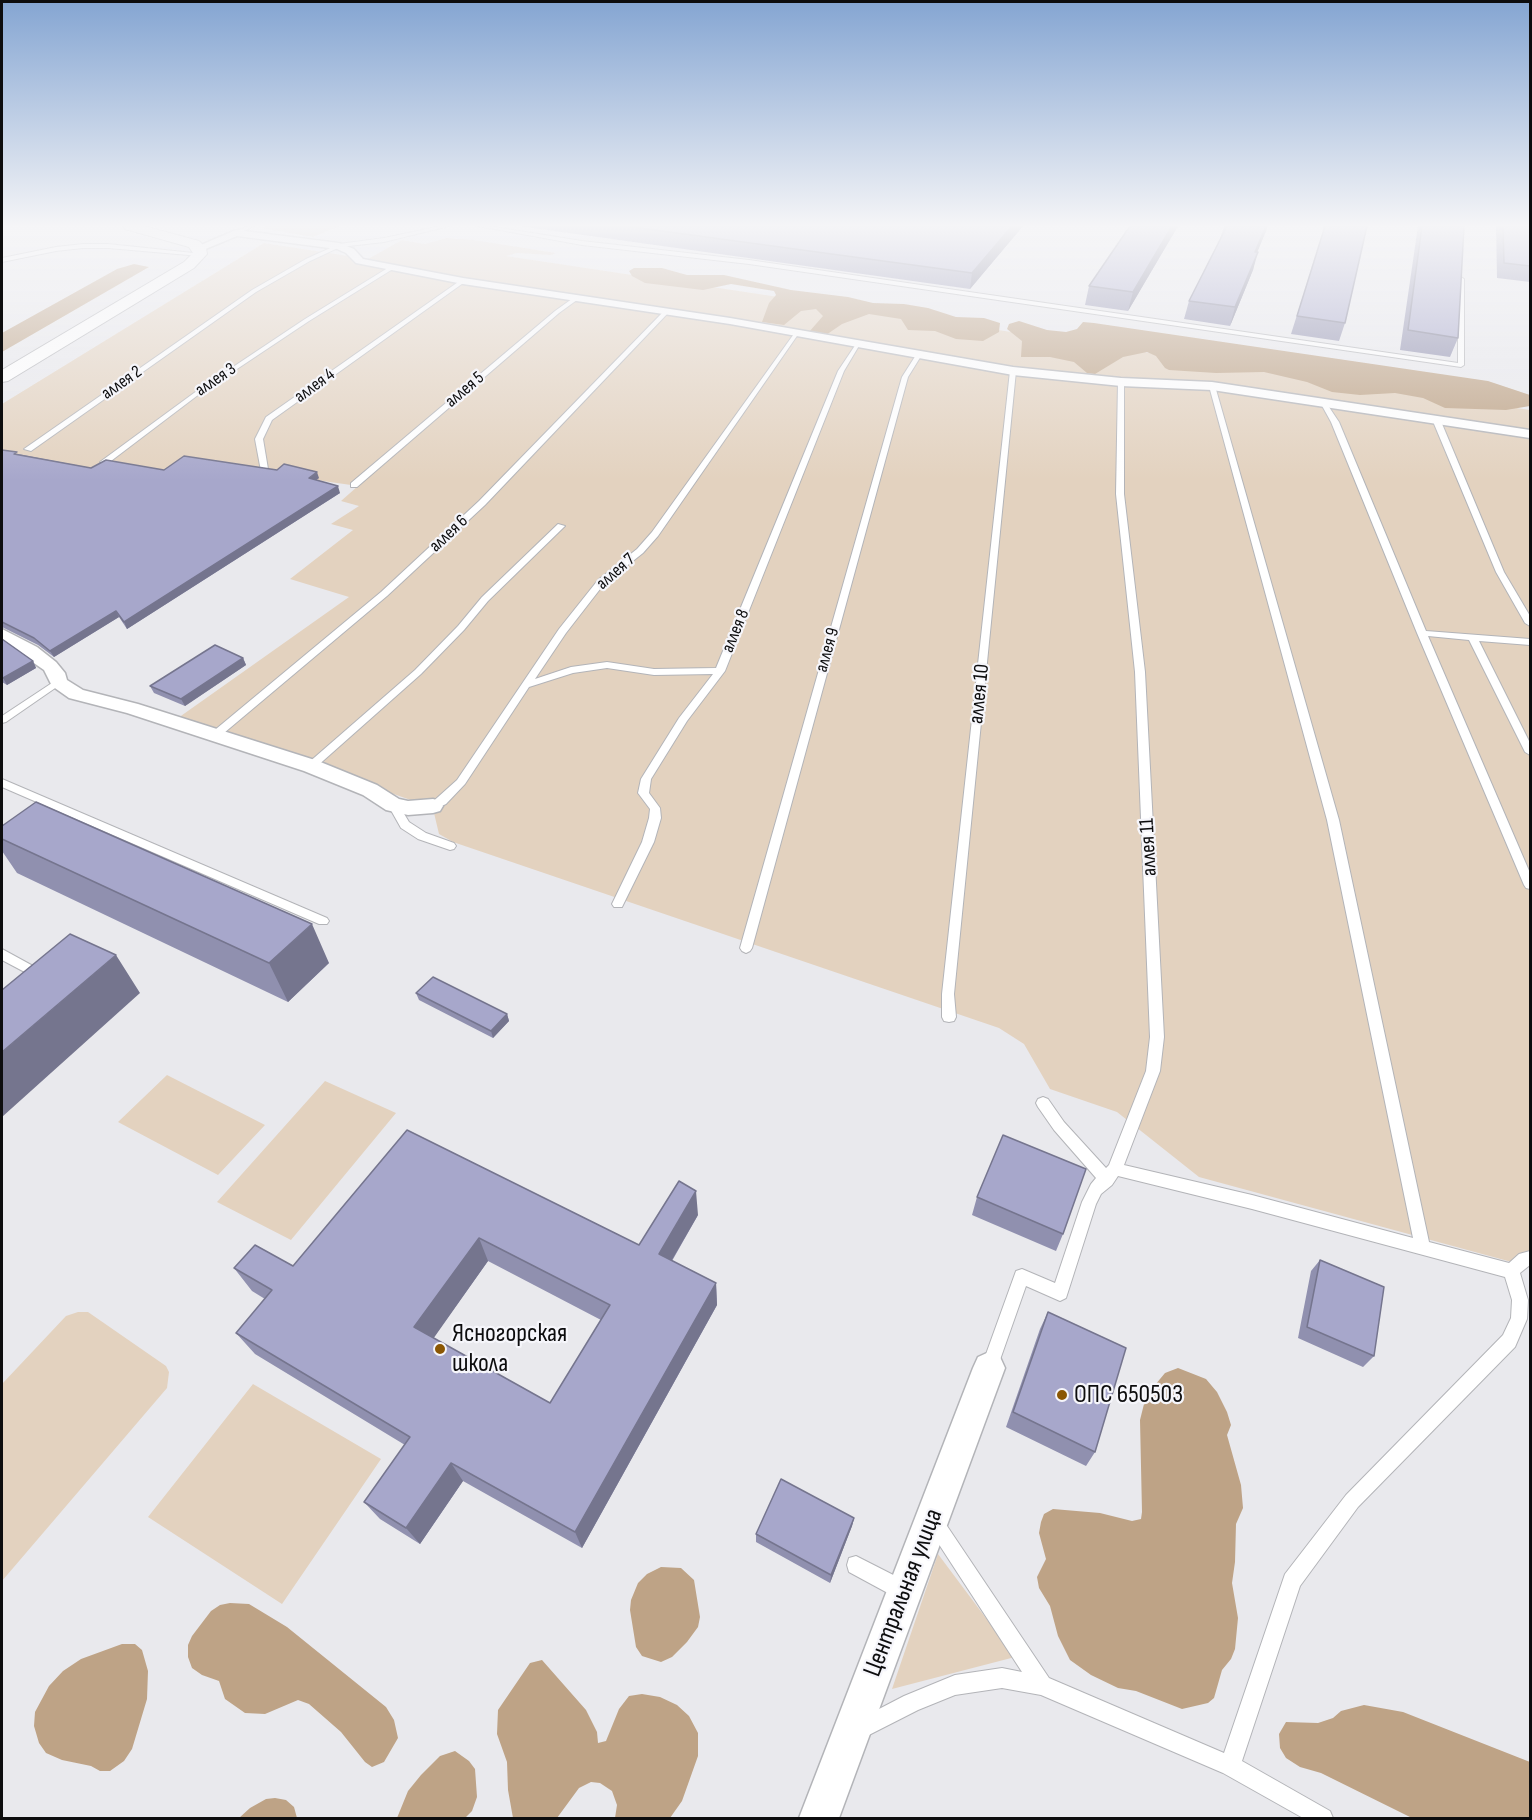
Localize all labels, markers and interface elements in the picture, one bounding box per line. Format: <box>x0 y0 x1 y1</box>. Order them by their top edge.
street label: аллея 3 <box>191 359 241 401</box>
street label: аллея 2 <box>98 361 146 405</box>
street label: аллея 4 <box>291 364 339 408</box>
street label: аллея 5 <box>441 368 489 412</box>
street label: аллея 6 <box>425 511 473 557</box>
street label: аллея 7 <box>592 549 640 595</box>
street label: аллея 8 <box>718 606 754 656</box>
street label: аллея 9 <box>811 625 845 675</box>
street label: аллея 10 <box>964 663 996 725</box>
street label: аллея 11 <box>1135 817 1163 877</box>
place label: Ясногорская школа <box>452 1318 567 1380</box>
marker: Ясногорская школа <box>433 1342 447 1356</box>
place label: ОПС 650503 <box>1074 1379 1183 1411</box>
marker: ОПС 650503 <box>1055 1388 1069 1402</box>
street label: Центральная улица <box>858 1505 950 1681</box>

